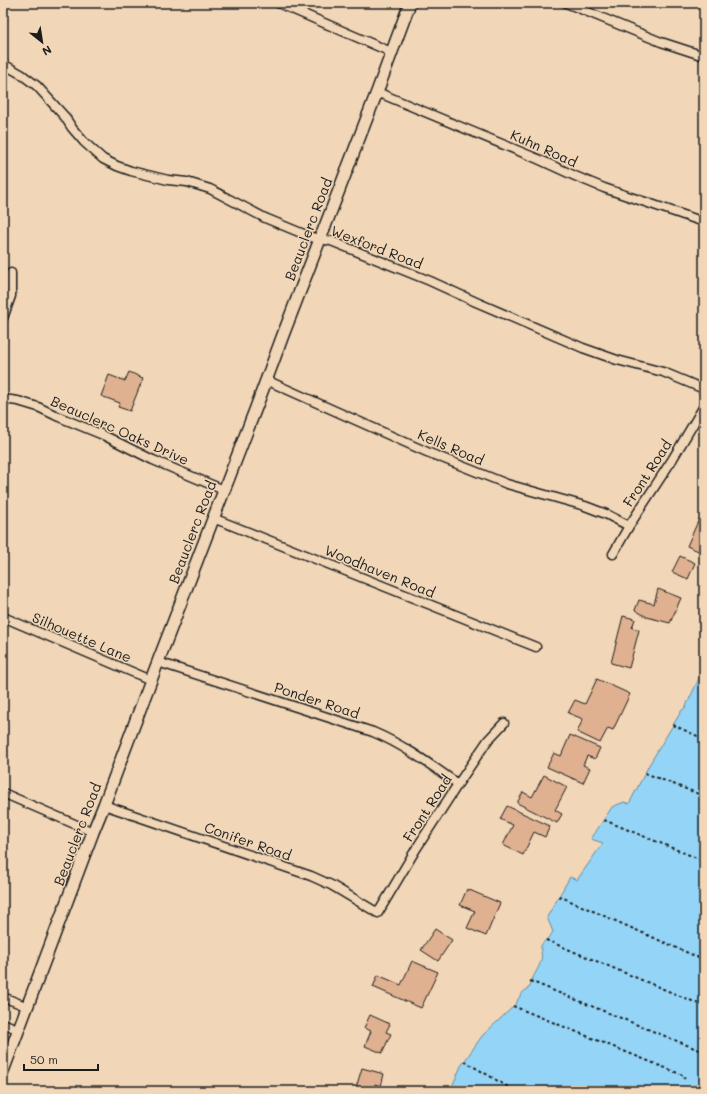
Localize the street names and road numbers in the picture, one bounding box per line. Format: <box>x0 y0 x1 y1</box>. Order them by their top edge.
street label: Kuhn Road <box>508 125 580 171</box>
street label: Beauclerc Road <box>280 175 336 283</box>
street label: Wexford Road <box>328 221 426 273</box>
street label: Beauclerc Oaks Drive <box>48 391 192 469</box>
street label: Kells Road <box>415 425 487 470</box>
street label: Front Road <box>618 436 676 510</box>
street label: Beauclerc Road <box>164 478 220 586</box>
street label: Woodhaven Road <box>322 540 438 602</box>
street label: Silhouette Lane <box>29 608 135 666</box>
street label: Ponder Road <box>272 677 362 723</box>
street label: Front Road <box>398 771 456 845</box>
street label: Beauclerc Road <box>49 780 105 888</box>
street label: Conifer Road <box>202 817 294 865</box>

